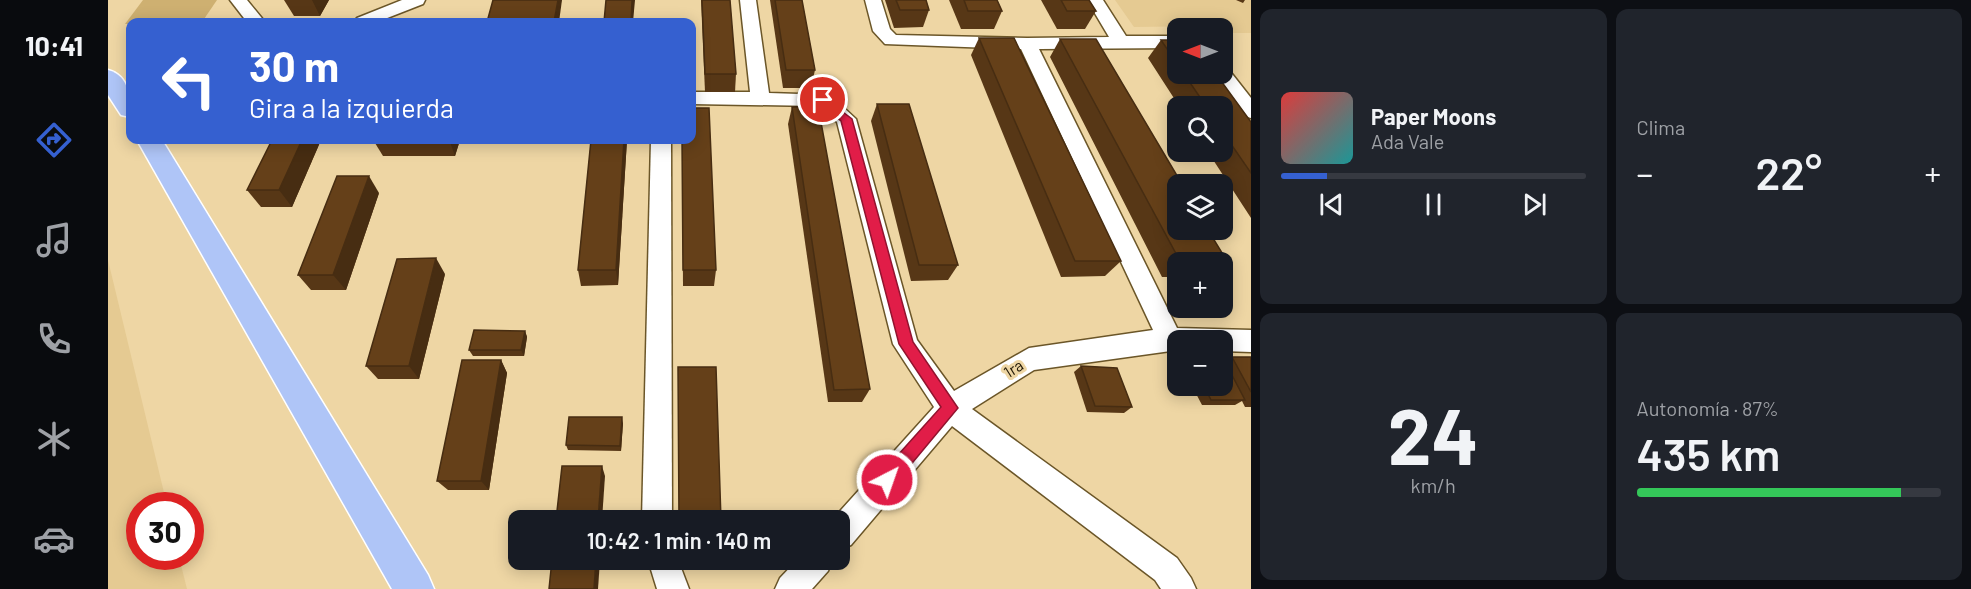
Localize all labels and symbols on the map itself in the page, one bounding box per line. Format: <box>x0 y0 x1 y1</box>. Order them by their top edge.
north arrow <box>1167 18 1233 84</box>
pin <box>797 74 848 125</box>
street label: 1ra <box>1000 355 1026 381</box>
position arrow <box>855 448 919 512</box>
speed limit sign: 30 <box>126 492 204 570</box>

